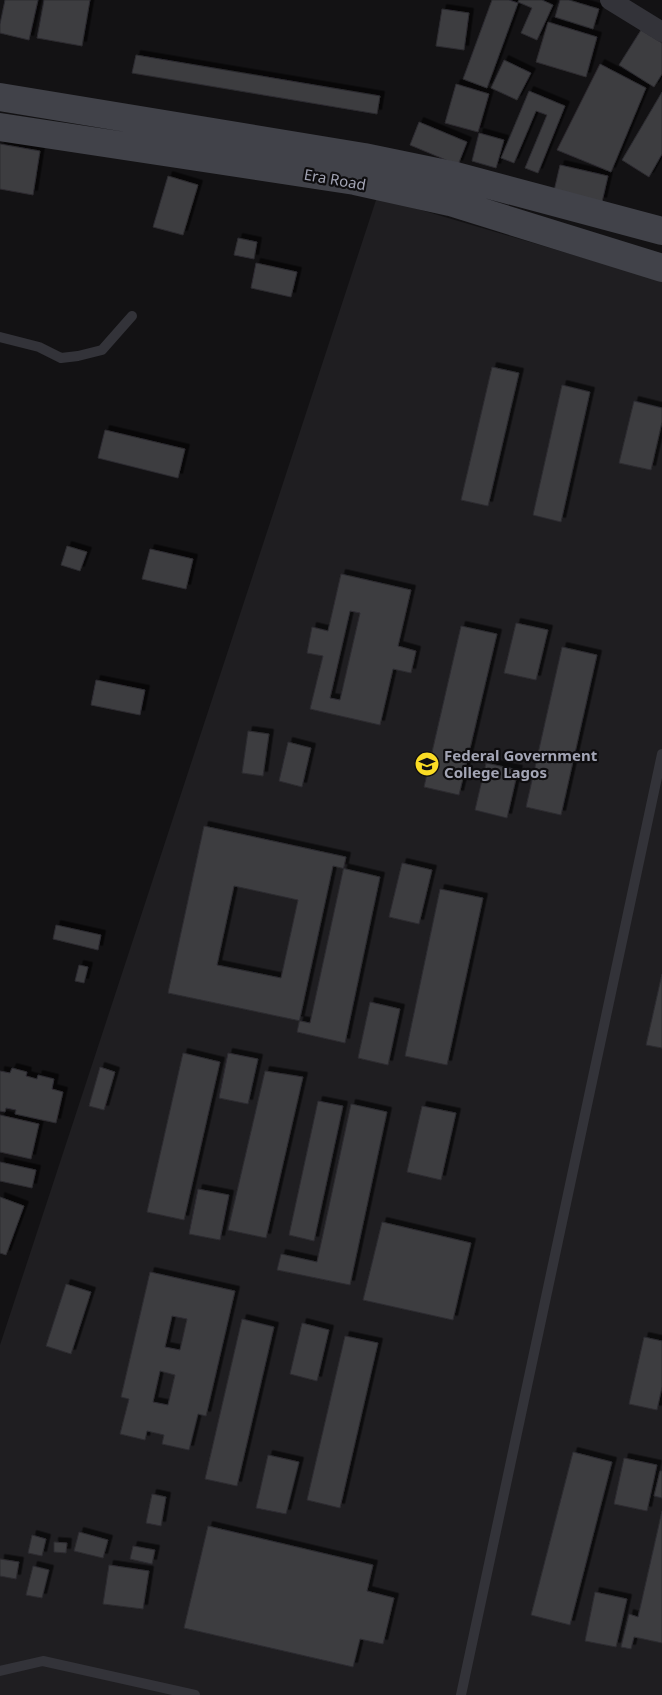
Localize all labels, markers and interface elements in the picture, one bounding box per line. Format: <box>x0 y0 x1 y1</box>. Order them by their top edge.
street label: Era Road <box>302 164 368 194</box>
place label: Federal Government College Lagos <box>444 745 598 782</box>
school or university icon: Federal Government College Lagos <box>414 751 440 777</box>

